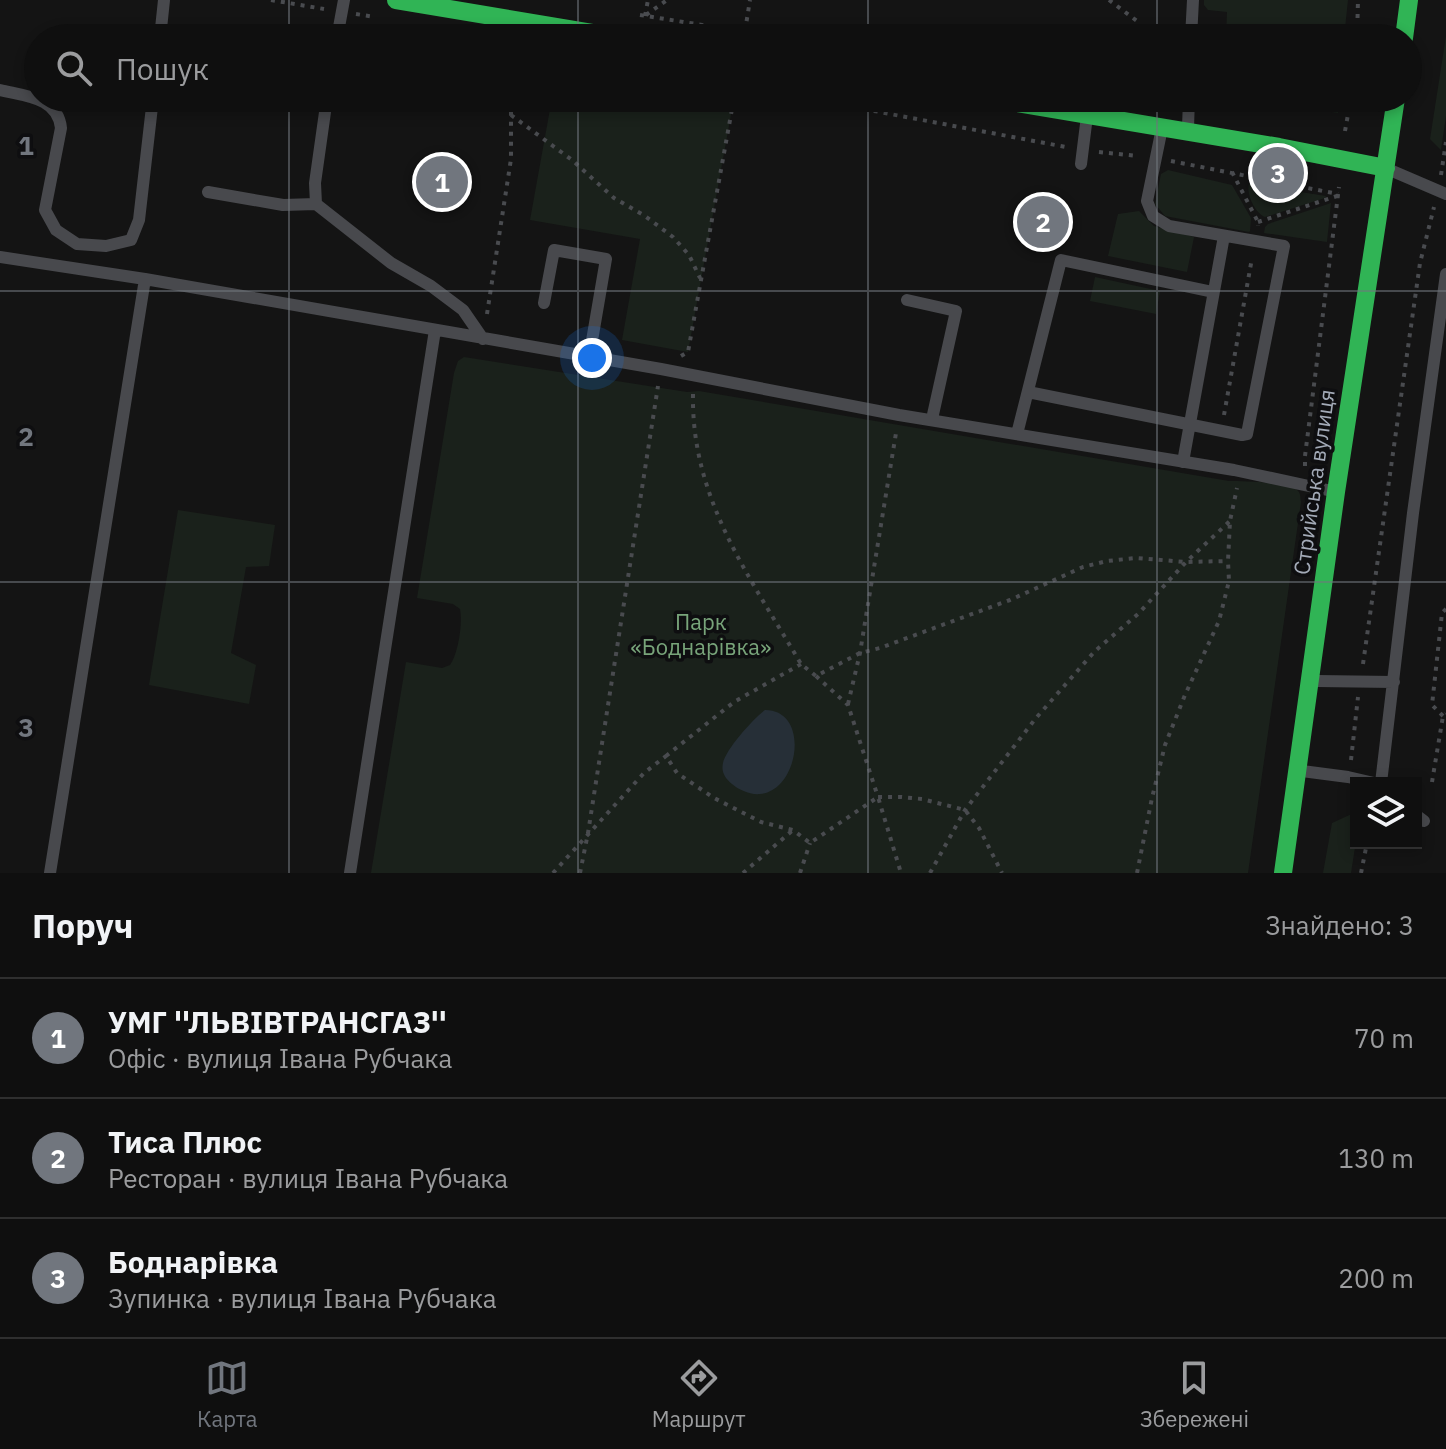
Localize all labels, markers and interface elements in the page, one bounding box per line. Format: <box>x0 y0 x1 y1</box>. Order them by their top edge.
search box <box>24 24 1422 112</box>
icon: search <box>52 46 96 90</box>
text: Пошук <box>116 49 209 88</box>
text: 1 <box>18 128 34 162</box>
pin: 3 <box>1252 143 1304 203</box>
pin: 1 <box>416 152 468 212</box>
pin: 2 <box>1017 192 1069 252</box>
your location <box>572 338 612 378</box>
street label: Стрийська вулиця <box>1286 387 1341 577</box>
text: 2 <box>18 419 34 453</box>
park label: Парк «Боднарівка» <box>631 607 771 661</box>
text: 3 <box>18 710 34 744</box>
map controls <box>1350 777 1422 849</box>
button: layers <box>1350 777 1422 849</box>
text: Поруч <box>32 903 133 947</box>
text: Знайдено: 3 <box>1265 908 1414 942</box>
text: УМГ ''ЛЬВІВТРАНСГАЗ'' <box>108 1002 447 1041</box>
text: 1 <box>50 1021 66 1055</box>
text: 70 m <box>1354 1021 1414 1055</box>
text: Офіс · вулиця Івана Рубчака <box>108 1041 452 1075</box>
text: Тиса Плюс <box>108 1122 262 1161</box>
text: 2 <box>50 1141 66 1175</box>
text: 130 m <box>1338 1141 1414 1175</box>
text: Ресторан · вулиця Івана Рубчака <box>108 1161 508 1195</box>
text: Боднарівка <box>108 1242 278 1281</box>
text: 3 <box>50 1261 66 1295</box>
text: 200 m <box>1338 1261 1414 1295</box>
text: Зупинка · вулиця Івана Рубчака <box>108 1281 497 1315</box>
tab: Карта <box>197 1356 258 1433</box>
tab: Маршрут <box>652 1356 746 1433</box>
tab: Збережені <box>1140 1356 1249 1433</box>

